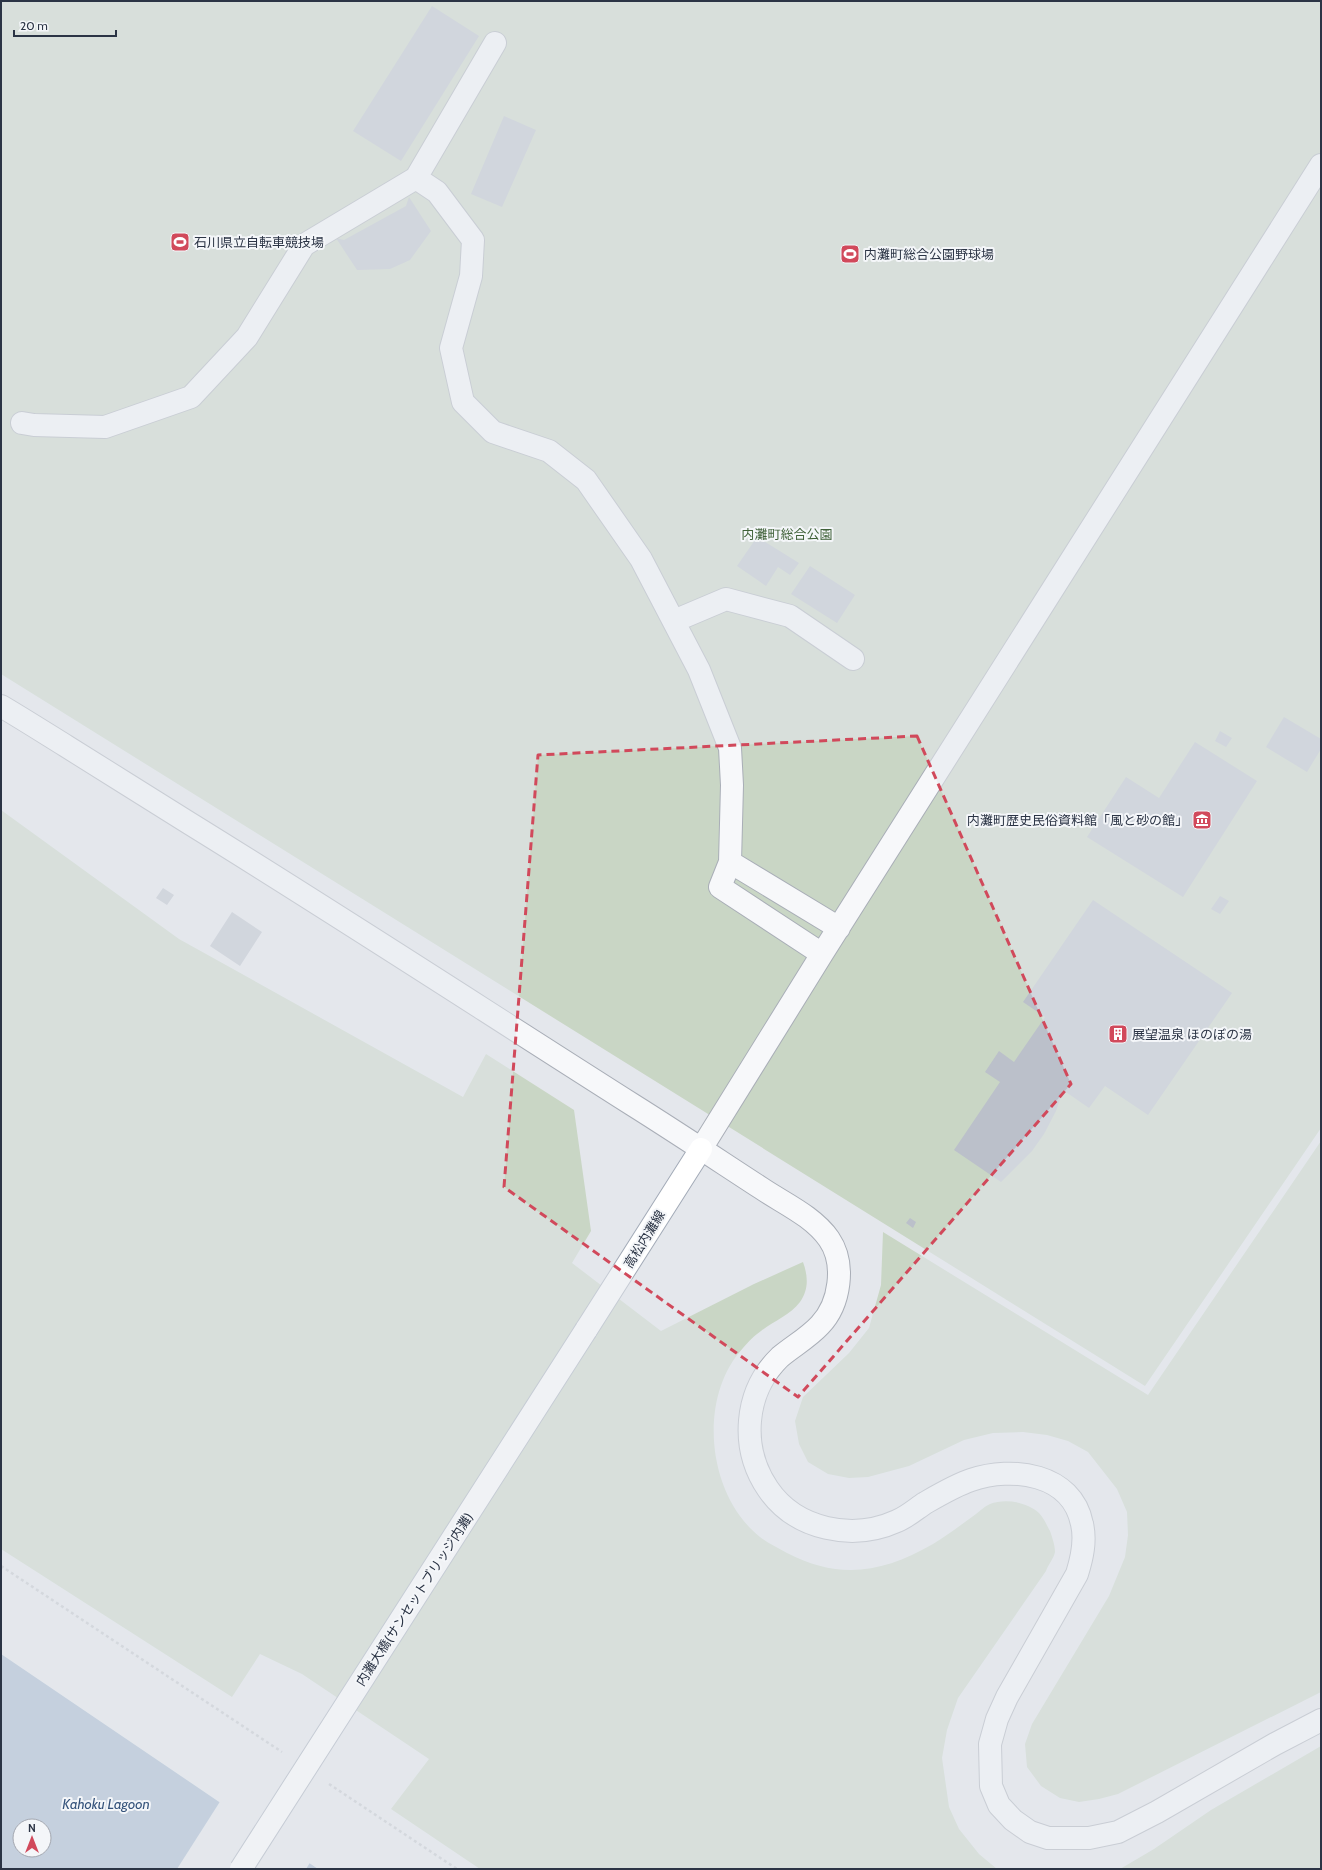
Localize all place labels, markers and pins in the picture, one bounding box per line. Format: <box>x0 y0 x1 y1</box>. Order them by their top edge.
sports icon: 石川県立自転車競技場 <box>169 231 191 253</box>
place label: 石川県立自転車競技場 <box>194 234 324 250</box>
sports icon: 内灘町総合公園野球場 <box>839 243 861 265</box>
place label: 内灘町総合公園野球場 <box>864 246 994 262</box>
museum icon: 内灘町歴史民俗資料館「風と砂の館」 <box>1191 809 1213 831</box>
place label: 内灘町歴史民俗資料館「風と砂の館」 <box>967 812 1188 828</box>
building icon: 展望温泉 ほのぼの湯 <box>1107 1023 1129 1045</box>
place label: 展望温泉 ほのぼの湯 <box>1132 1026 1252 1042</box>

